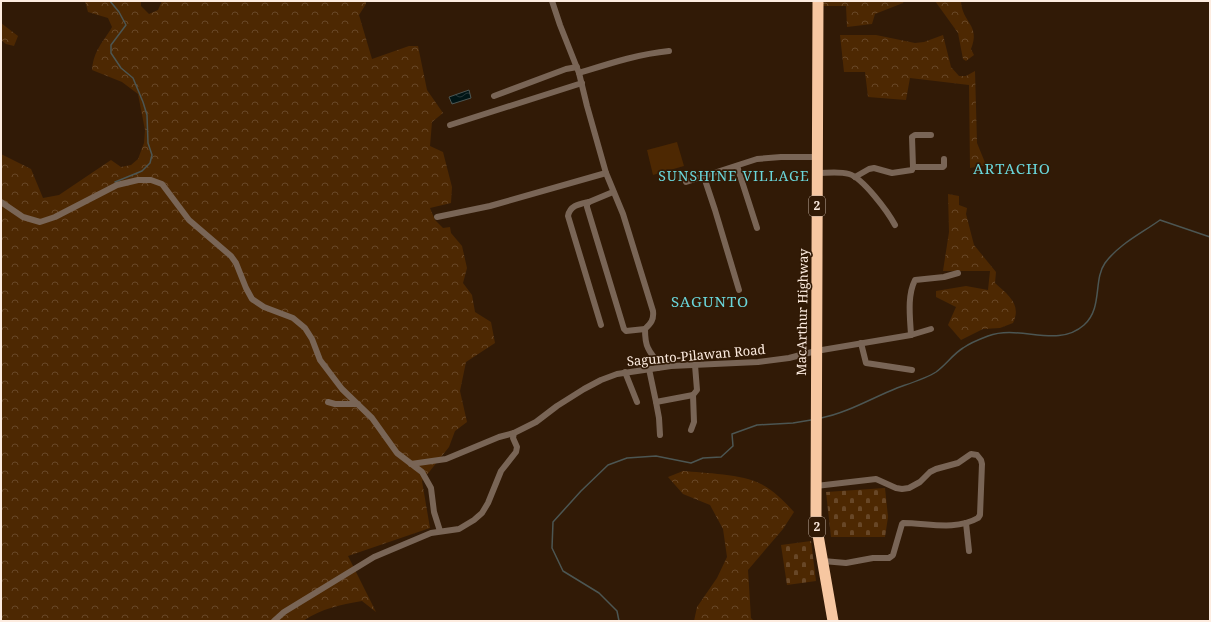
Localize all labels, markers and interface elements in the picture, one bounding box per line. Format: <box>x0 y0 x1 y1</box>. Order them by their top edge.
district label: ARTACHO <box>973 158 1051 178</box>
district label: SUNSHINE VILLAGE <box>658 166 810 185</box>
road number: 2 <box>809 196 825 216</box>
street label: MacArthur Highway <box>792 248 812 376</box>
district label: SAGUNTO <box>671 291 749 311</box>
street label: Sagunto-Pilawan Road <box>626 340 766 370</box>
road number: 2 <box>809 517 825 537</box>

